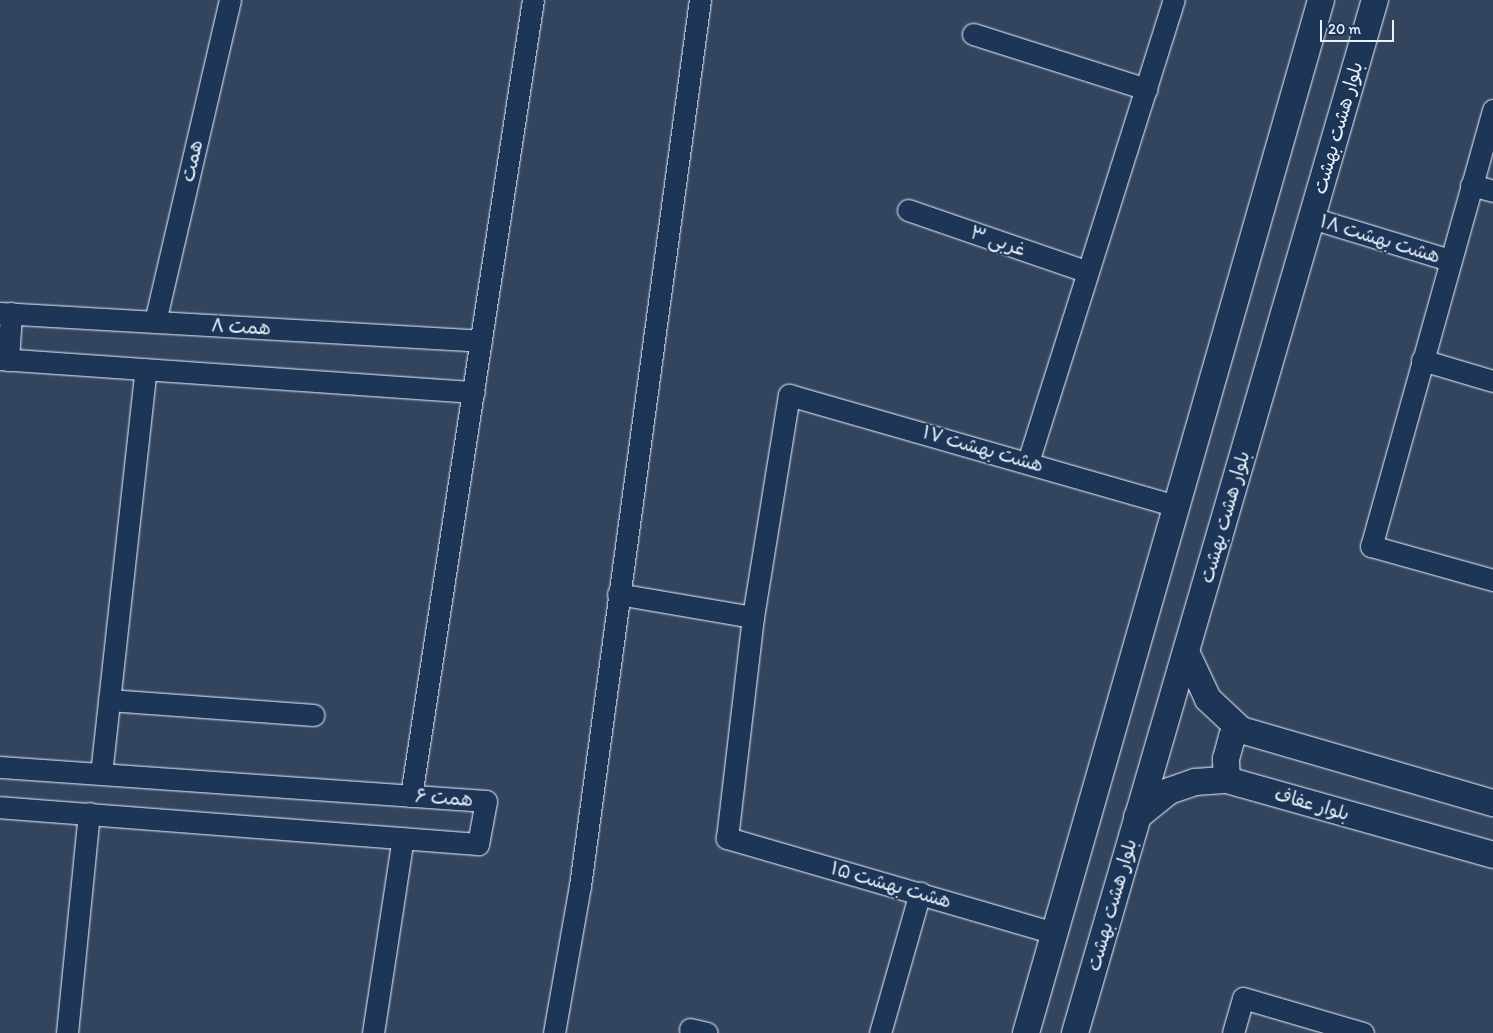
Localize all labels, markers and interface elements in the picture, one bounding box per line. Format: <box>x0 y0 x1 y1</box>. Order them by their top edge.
scale bar <box>1323 10 1397 42</box>
text: 20 m <box>1328 20 1361 38</box>
street label: بلوار هشت بهشت <box>1308 59 1368 197</box>
street label: همت <box>176 138 208 184</box>
street label: هشت بهشت ۱۸ <box>1317 210 1443 268</box>
street label: غربی ۳ <box>967 221 1029 261</box>
street label: همت ۸ <box>210 314 272 340</box>
street label: هشت بهشت ۱۷ <box>920 421 1046 477</box>
street label: بلوار هشت بهشت <box>1195 448 1255 586</box>
street label: بلوار عفاف <box>1272 782 1352 826</box>
street label: همت ۶ <box>414 785 474 811</box>
street label: بلوار هشت بهشت <box>1082 836 1142 974</box>
street label: هشت بهشت ۱۵ <box>828 857 954 913</box>

